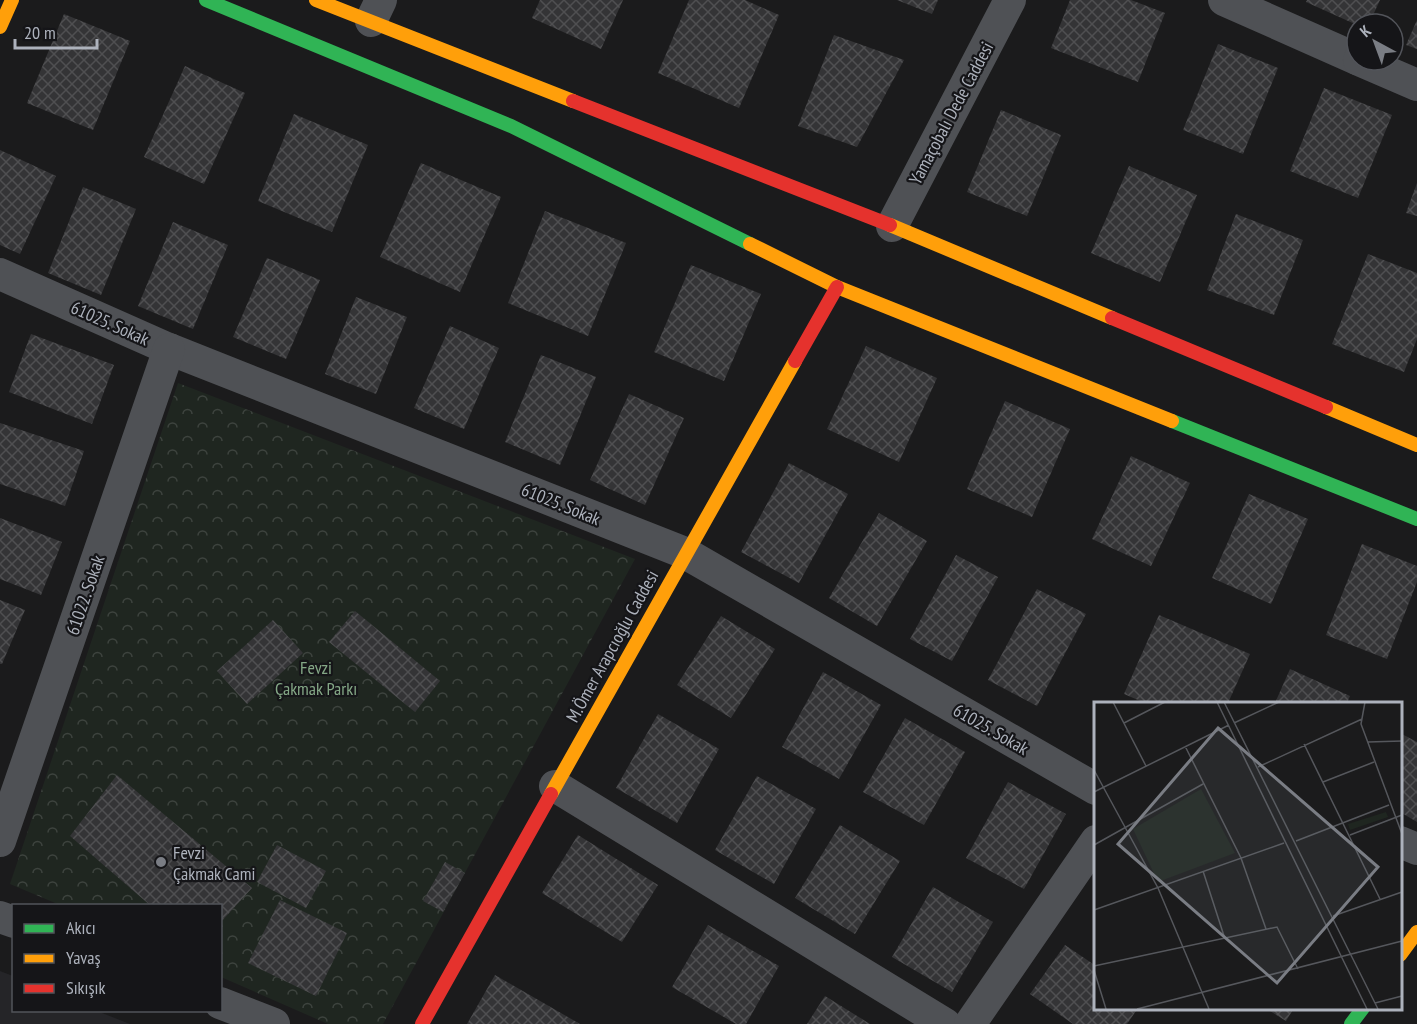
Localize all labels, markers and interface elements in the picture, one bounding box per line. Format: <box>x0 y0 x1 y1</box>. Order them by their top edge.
scale bar <box>15 12 98 50</box>
north arrow <box>1345 12 1405 72</box>
text: K <box>1355 20 1375 41</box>
text: 20 m <box>24 21 56 44</box>
street label: Yamaçobalı Dede Caddesi <box>904 38 998 188</box>
street label: 61025. Sokak <box>67 296 153 350</box>
street label: 61025. Sokak <box>518 478 604 530</box>
street label: 61022. Sokak <box>61 552 109 638</box>
street label: M.Ömer Arapcıoğlu Caddesi <box>561 566 663 726</box>
park label: Fevzi Çakmak Parkı <box>275 656 357 700</box>
street label: 61025. Sokak <box>949 698 1033 760</box>
inset map <box>1094 702 1402 1009</box>
place label: Fevzi Çakmak Cami <box>173 841 255 885</box>
marker: Fevzi Çakmak Cami <box>154 855 168 869</box>
legend <box>12 904 222 1012</box>
text: Akıcı <box>66 916 96 939</box>
text: Yavaş <box>66 946 101 969</box>
text: Sıkışık <box>66 976 105 999</box>

